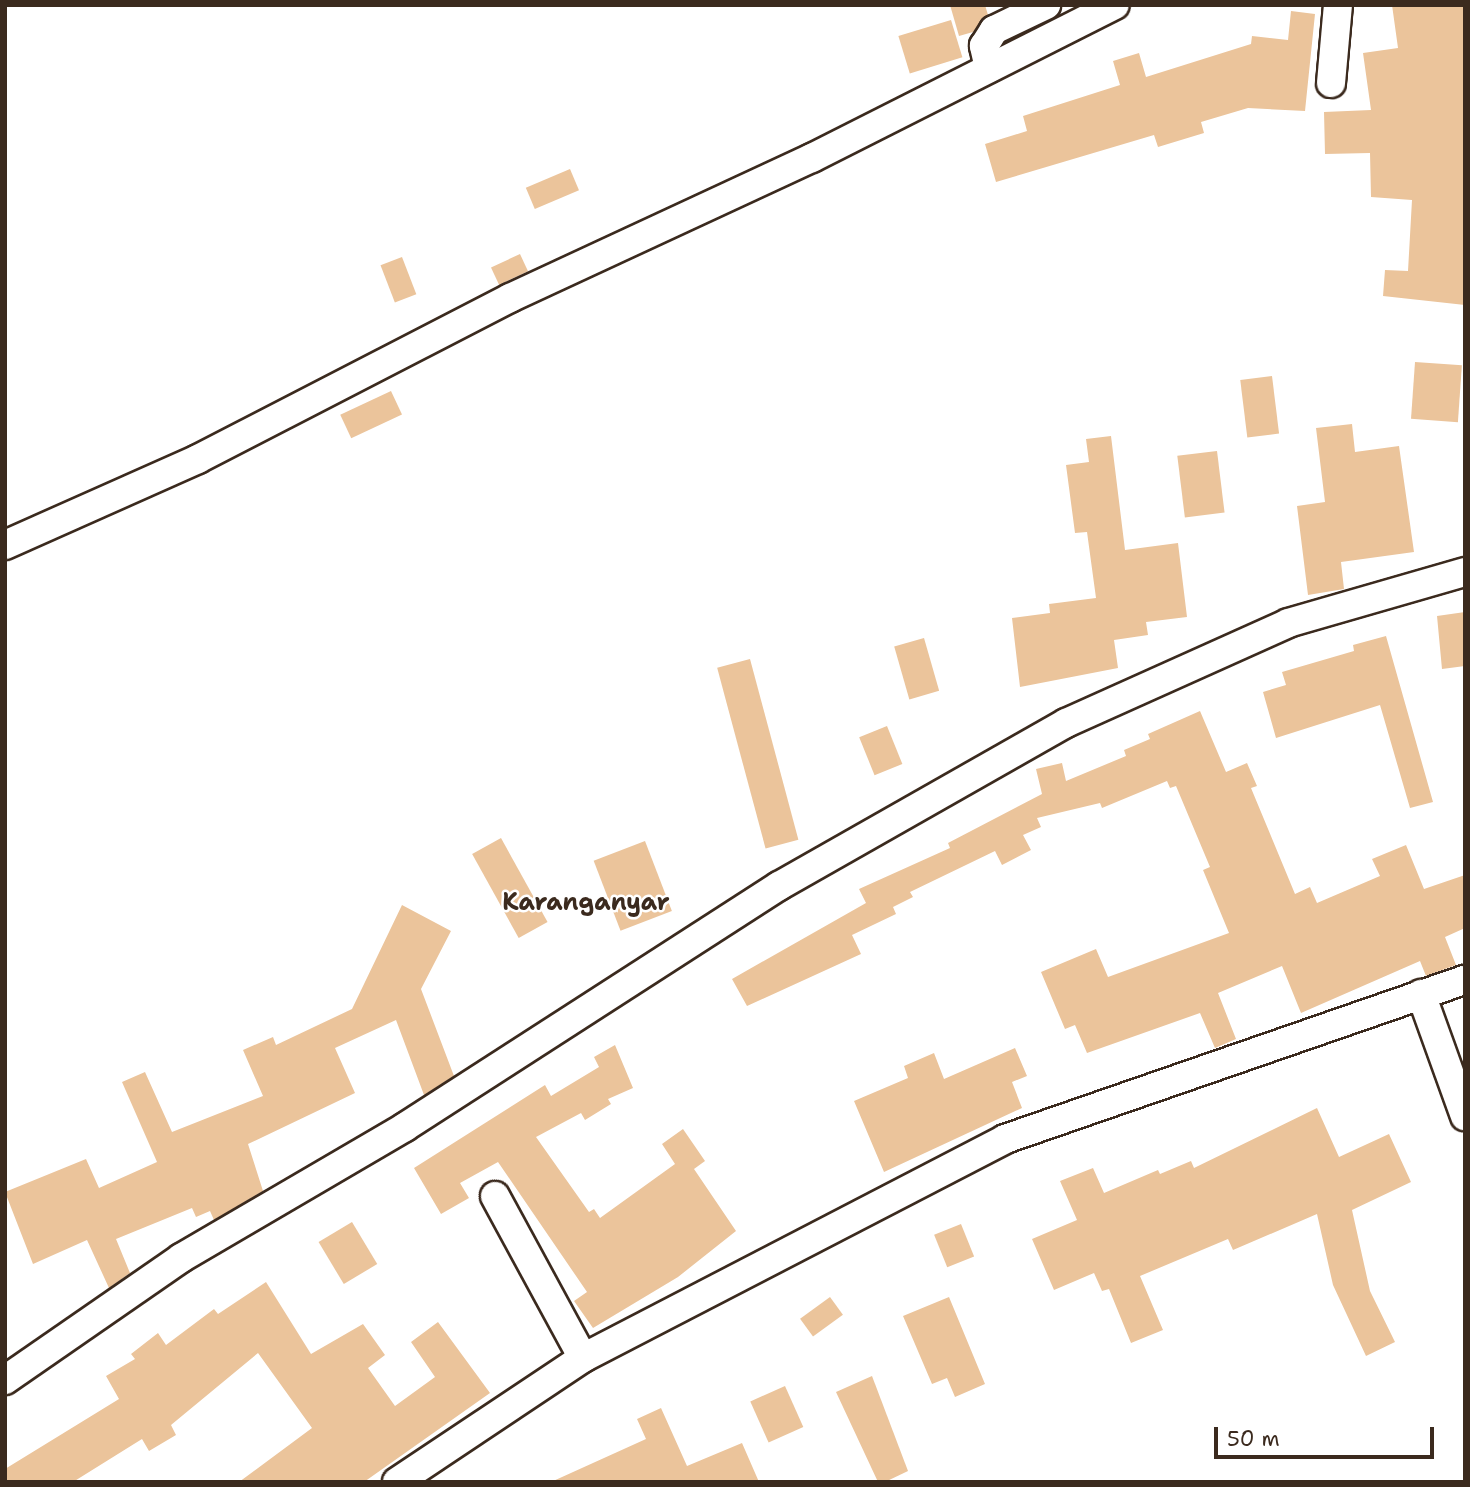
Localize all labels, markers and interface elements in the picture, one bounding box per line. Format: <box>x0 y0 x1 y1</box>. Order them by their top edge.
district label: Karanganyar <box>502 889 670 917</box>
scale bar <box>1218 1414 1438 1458</box>
text: 50 m <box>1227 1425 1280 1453</box>

